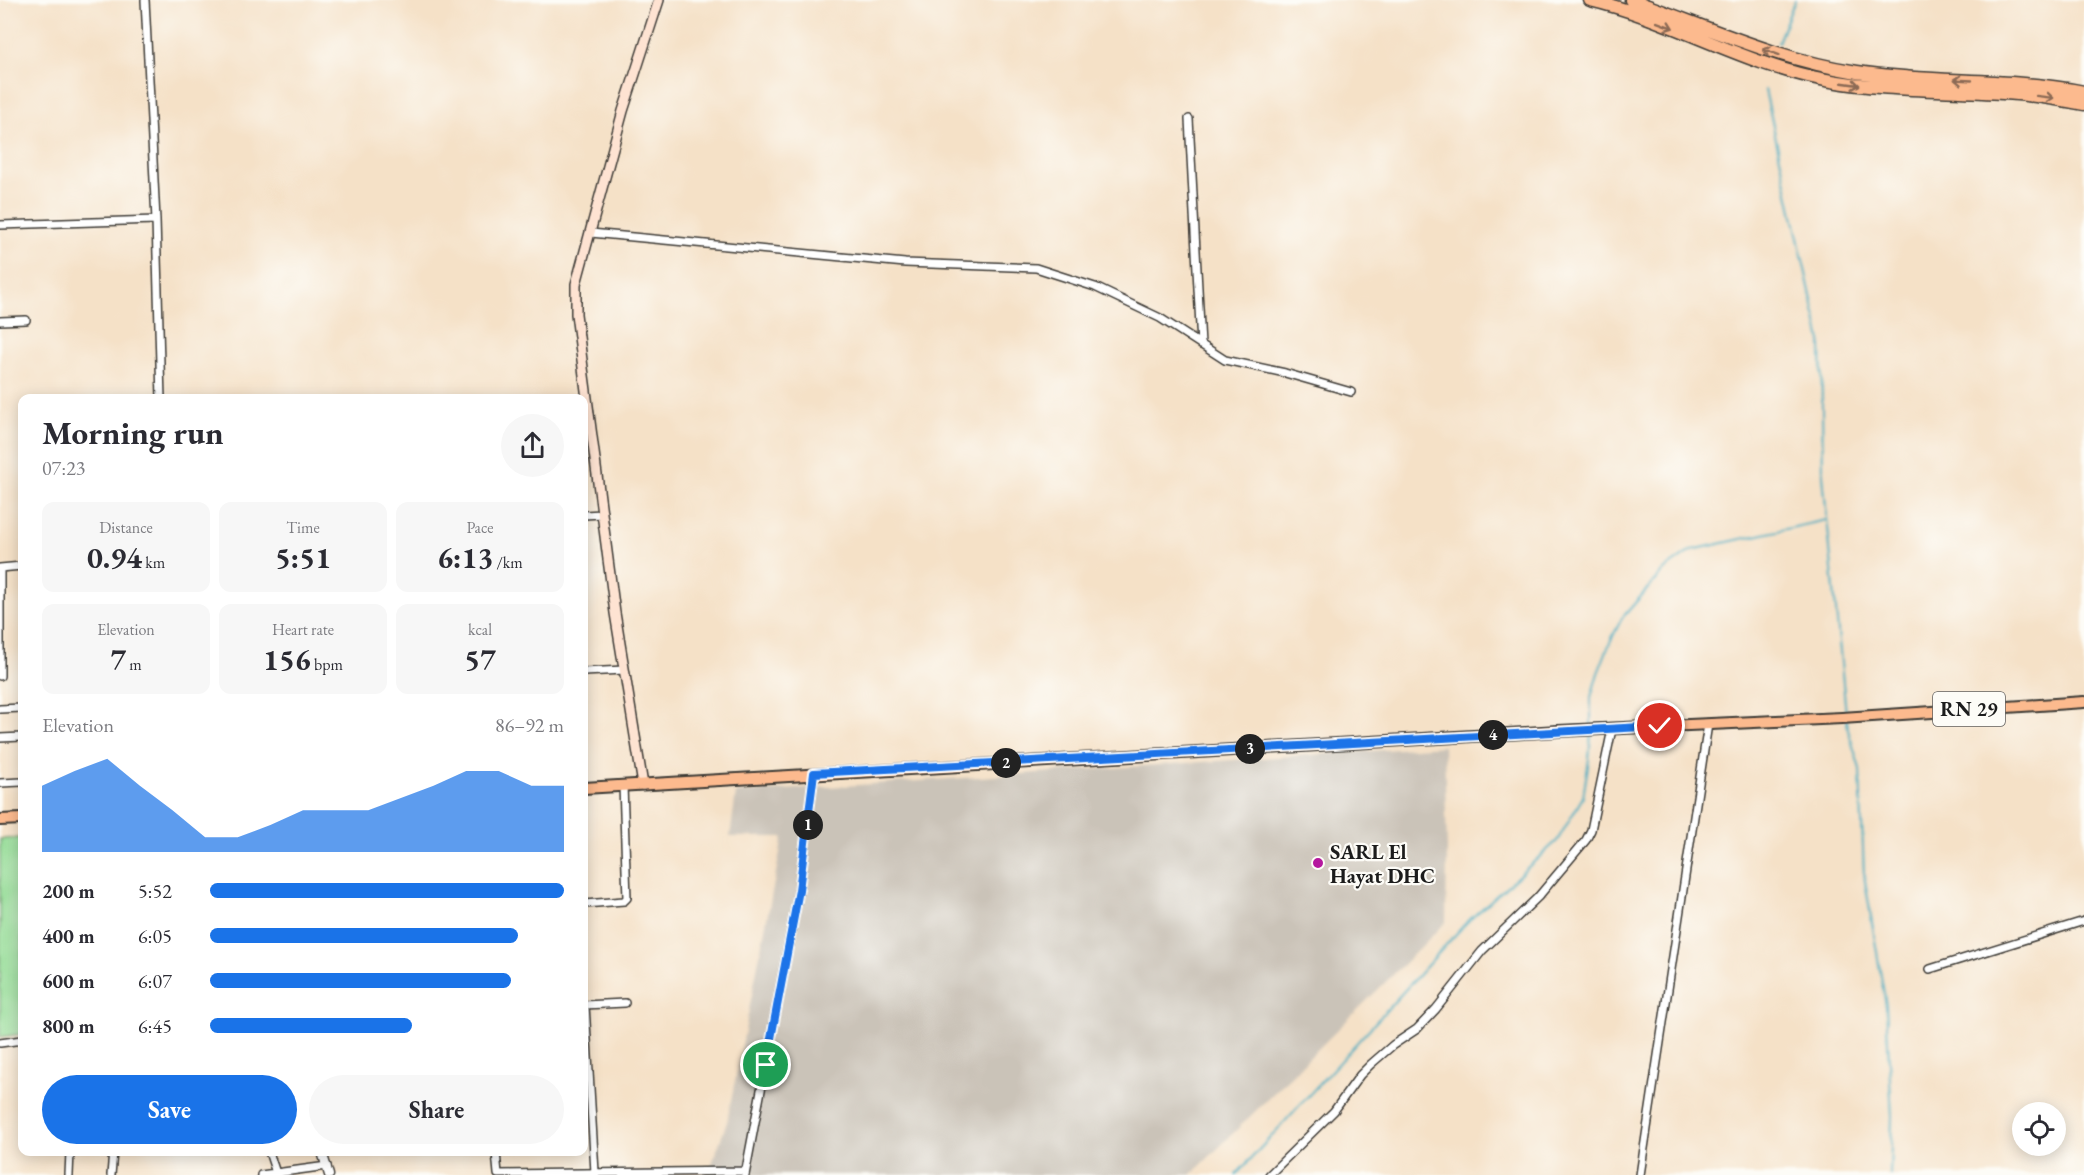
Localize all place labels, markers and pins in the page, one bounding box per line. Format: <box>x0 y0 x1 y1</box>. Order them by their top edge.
pin <box>1634 700 1685 751</box>
pin: 4 <box>1478 720 1508 750</box>
pin: 3 <box>1235 734 1265 764</box>
pin: 2 <box>991 748 1021 778</box>
pin: 1 <box>793 810 823 840</box>
place label: SARL El Hayat DHC <box>1330 838 1435 889</box>
marker: SARL El Hayat DHC <box>1311 856 1325 870</box>
pin <box>740 1039 791 1090</box>

